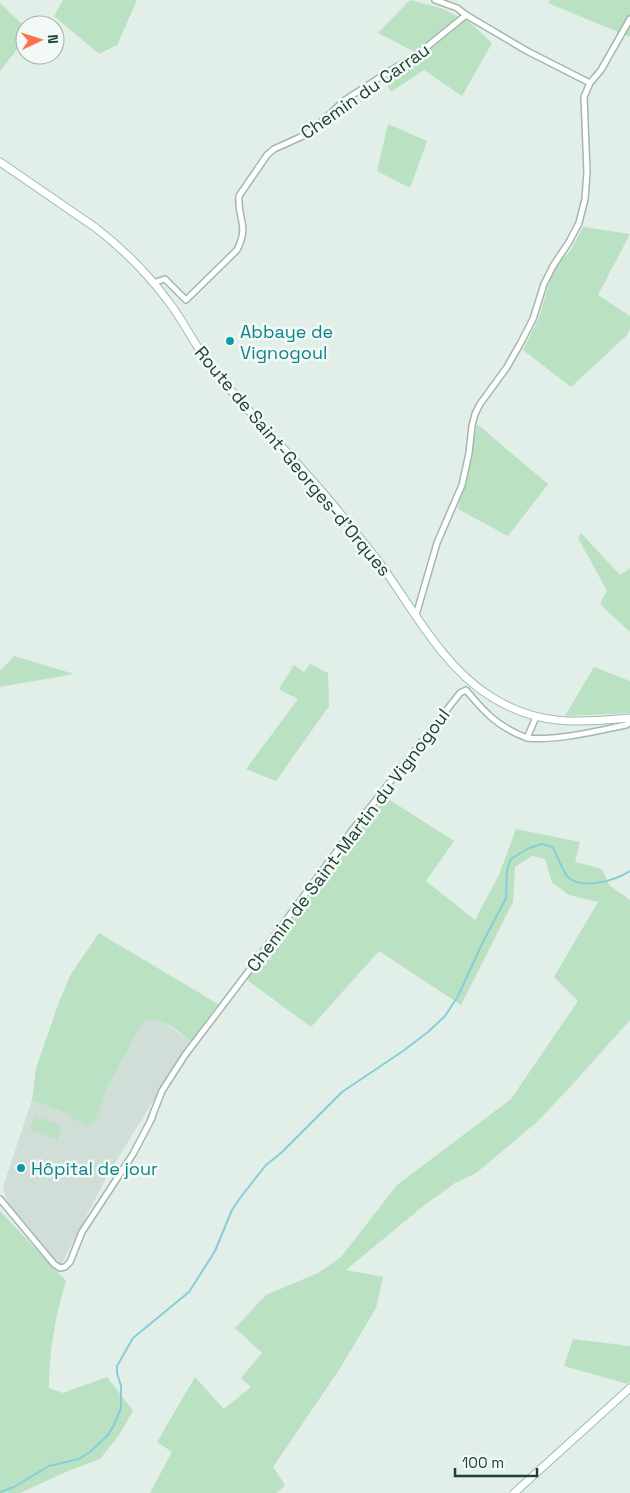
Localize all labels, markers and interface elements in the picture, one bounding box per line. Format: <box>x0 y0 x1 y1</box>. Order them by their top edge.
north arrow <box>15 15 65 65</box>
text: N <box>44 34 62 44</box>
street label: Chemin du Carrau <box>296 38 434 144</box>
place label: Abbaye de Vignogoul <box>240 320 333 364</box>
marker: Abbaye de Vignogoul <box>224 335 236 347</box>
street label: Route de Saint-Georges-d'Orques <box>190 341 396 581</box>
street label: Chemin de Saint-Martin du Vignogoul <box>241 704 455 976</box>
place label: Hôpital de jour <box>31 1157 158 1180</box>
marker: Hôpital de jour <box>15 1162 27 1174</box>
scale bar <box>455 1446 538 1478</box>
text: 100 m <box>462 1453 504 1472</box>

